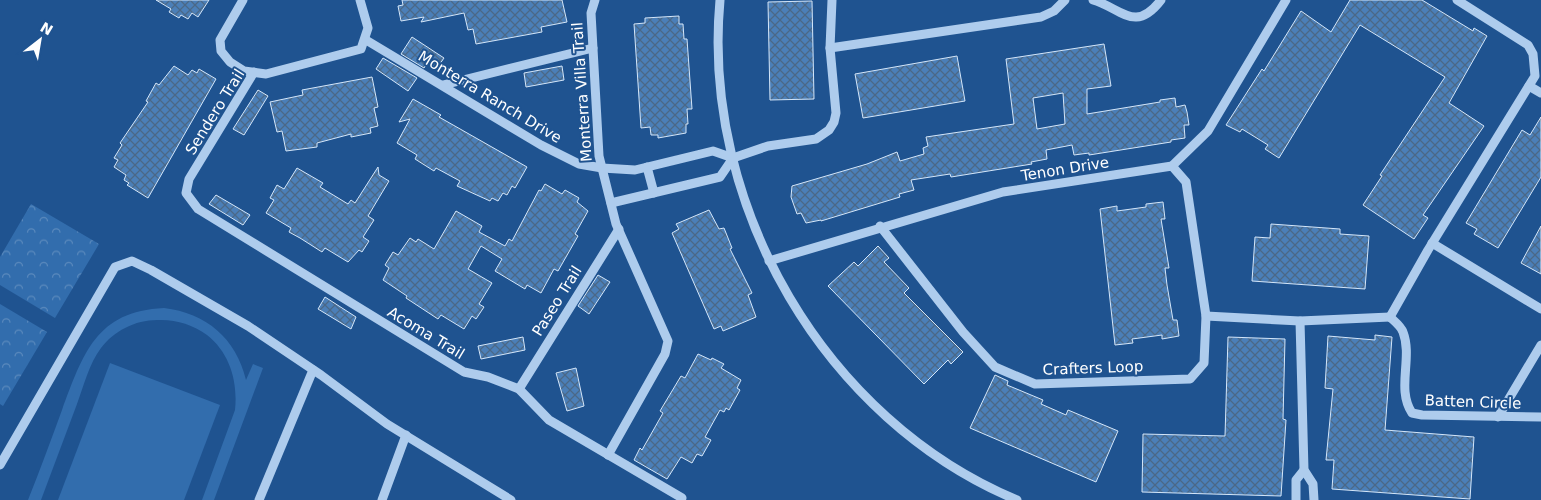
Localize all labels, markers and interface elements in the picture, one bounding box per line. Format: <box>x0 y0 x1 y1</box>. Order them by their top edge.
north arrow <box>15 15 65 65</box>
text: N <box>38 19 56 39</box>
street label: Monterra Villa Trail <box>568 22 596 162</box>
street label: Monterra Ranch Drive <box>415 47 565 147</box>
street label: Sendero Trail <box>182 66 248 158</box>
street label: Tenon Drive <box>1019 153 1110 185</box>
street label: Paseo Trail <box>528 263 586 339</box>
street label: Acoma Trail <box>384 303 468 363</box>
street label: Crafters Loop <box>1042 357 1144 379</box>
street label: Batten Circle <box>1424 391 1522 413</box>

